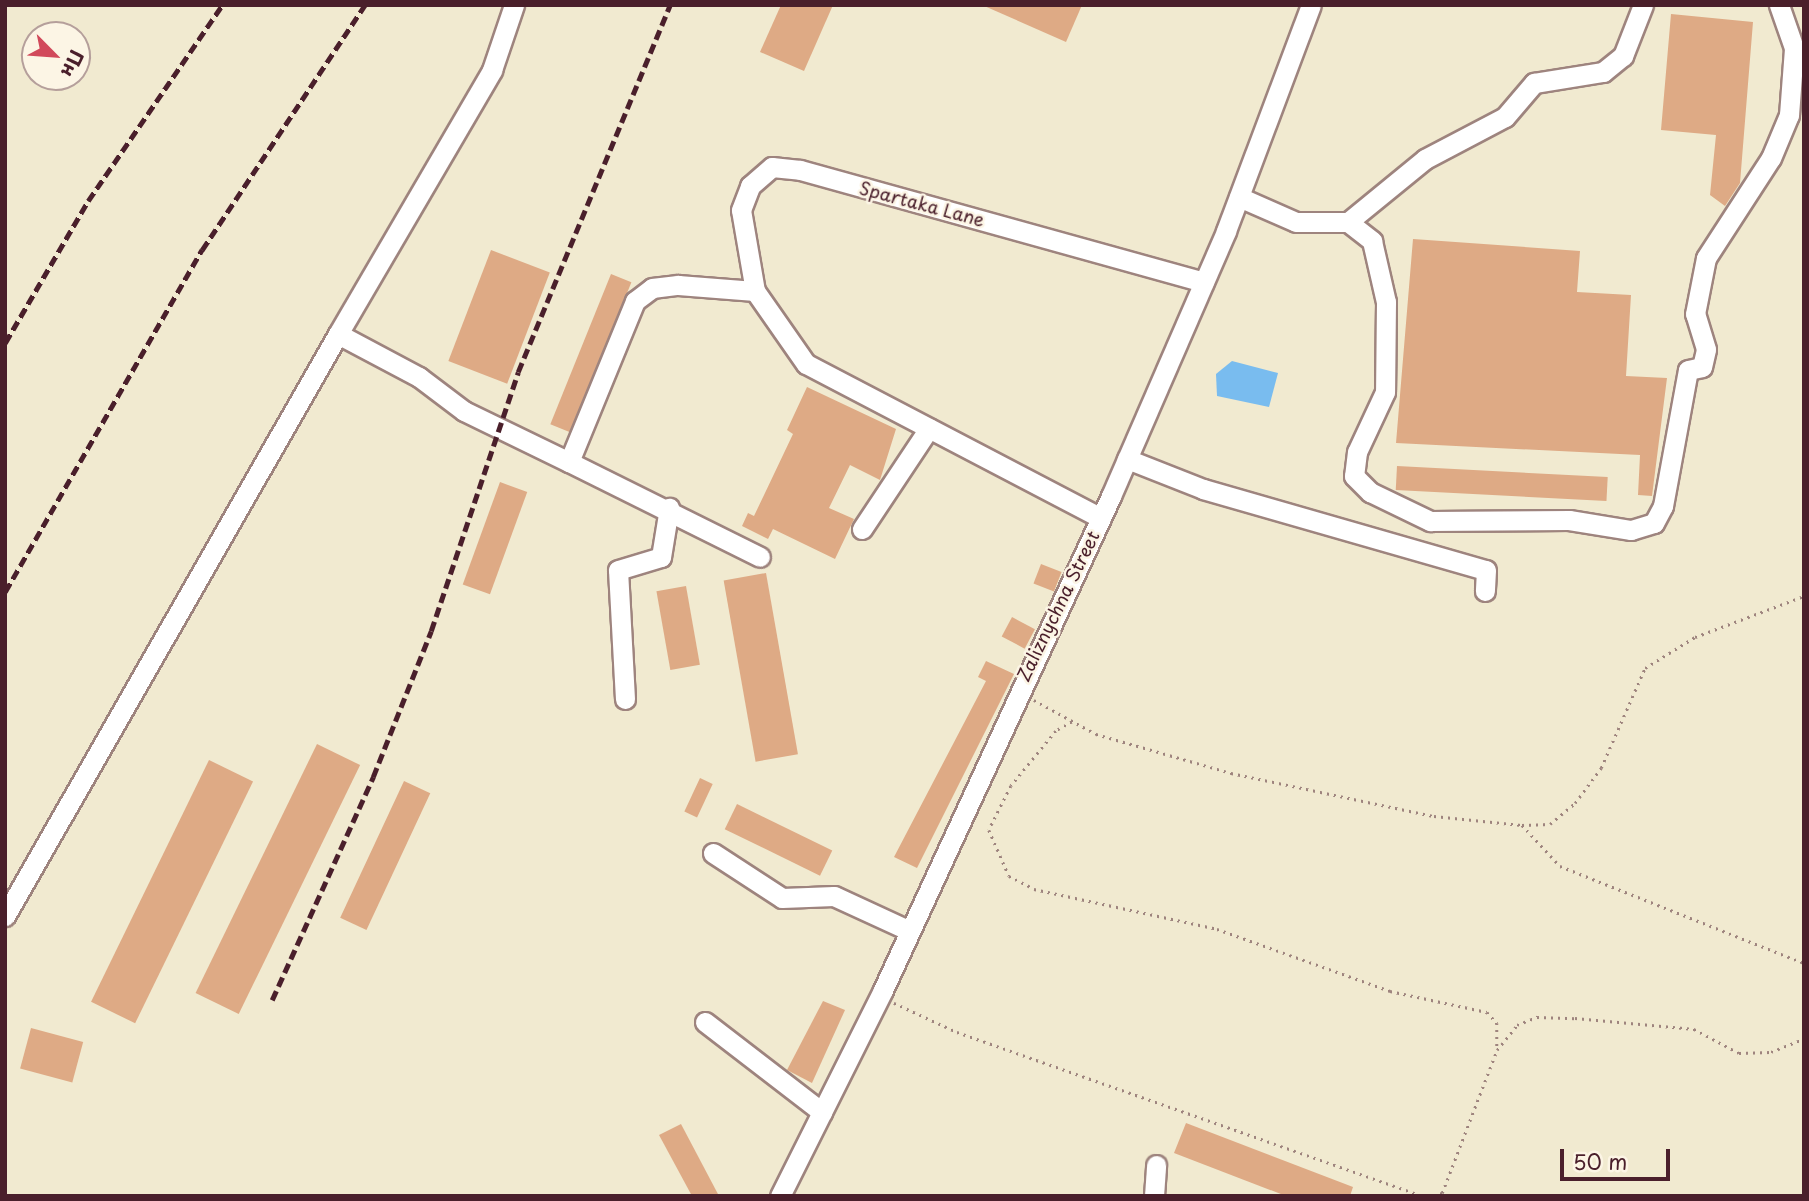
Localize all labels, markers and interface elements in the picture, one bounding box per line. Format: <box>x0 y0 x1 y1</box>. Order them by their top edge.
north arrow <box>21 21 91 91</box>
text: Пн <box>55 46 92 82</box>
street label: Spartaka Lane <box>856 177 988 231</box>
street label: Zaliznychna Street <box>1012 527 1104 685</box>
scale bar <box>1564 1134 1674 1178</box>
text: 50 m <box>1573 1145 1627 1177</box>

